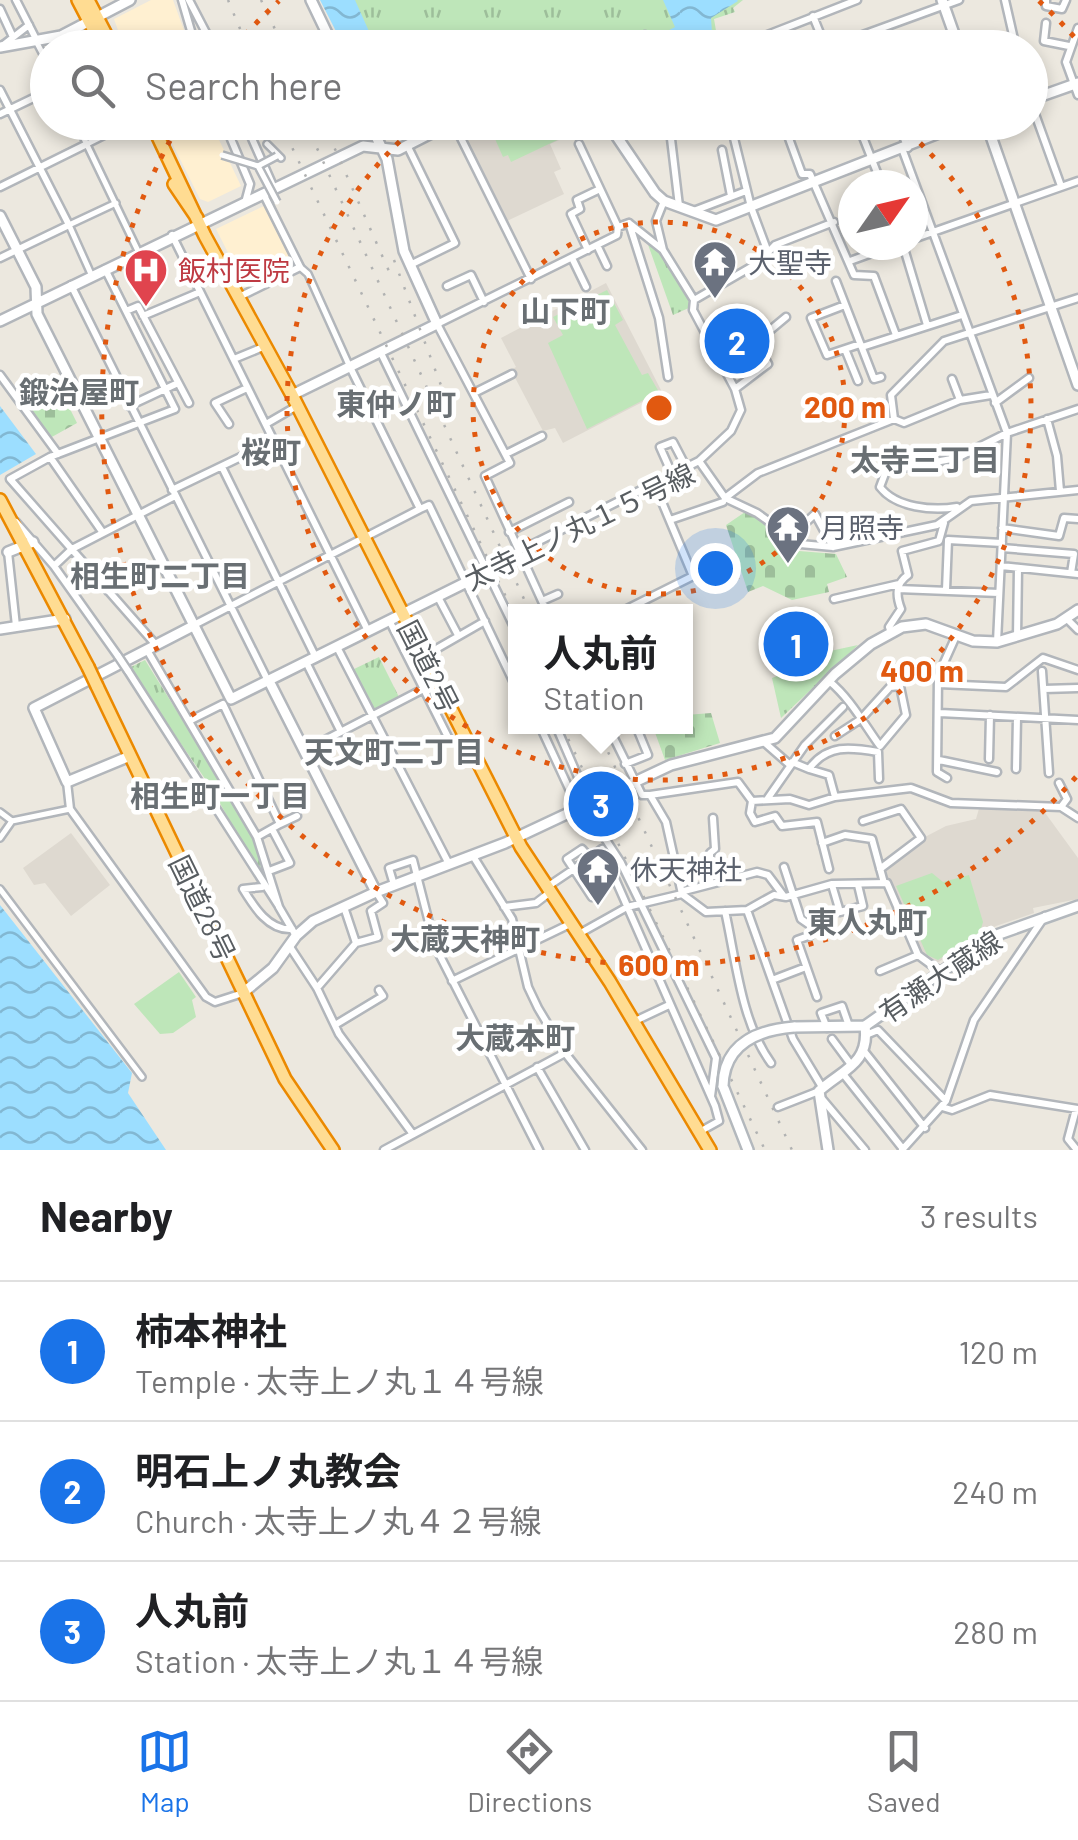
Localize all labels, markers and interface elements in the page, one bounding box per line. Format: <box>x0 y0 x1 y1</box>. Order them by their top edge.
search box <box>30 30 1048 140</box>
icon: search <box>65 58 120 113</box>
text: Search here <box>145 62 343 108</box>
north arrow <box>838 170 928 260</box>
temple icon: 大聖寺 <box>692 239 738 300</box>
place label: 大聖寺 <box>748 245 832 279</box>
hospital icon: 飯村医院 <box>123 247 169 308</box>
place label: 飯村医院 <box>178 253 290 287</box>
district label: 山下町 <box>520 292 610 328</box>
pin: 2 <box>704 304 770 378</box>
district label: 鍛治屋町 <box>19 373 139 409</box>
district label: 東仲ノ町 <box>336 385 456 421</box>
text: 200 m <box>804 388 886 424</box>
centre of rings <box>641 390 677 426</box>
district label: 桜町 <box>241 433 301 469</box>
district label: 太寺三丁目 <box>850 441 1000 477</box>
street label: 太寺上ノ丸１５号線 <box>458 455 700 597</box>
temple icon: 月照寺 <box>765 504 811 565</box>
place label: 月照寺 <box>820 510 904 544</box>
your location <box>690 543 741 594</box>
district label: 相生町二丁目 <box>70 557 250 593</box>
popup <box>508 604 693 734</box>
pin: 1 <box>764 606 828 682</box>
street label: 国道2号 <box>391 614 467 718</box>
text: 人丸前 <box>543 629 658 675</box>
text: 400 m <box>880 652 964 688</box>
text: Station <box>543 678 645 716</box>
district label: 天文町二丁目 <box>304 733 484 769</box>
pin: 3 <box>568 766 634 842</box>
district label: 相生町一丁目 <box>130 777 310 813</box>
temple icon: 休天神社 <box>575 846 621 907</box>
street label: 国道28号 <box>163 849 243 967</box>
place label: 休天神社 <box>630 852 742 886</box>
district label: 東人丸町 <box>807 903 927 939</box>
district label: 大蔵天神町 <box>390 920 540 956</box>
street label: 有瀬大蔵線 <box>872 923 1008 1029</box>
text: 600 m <box>618 946 700 982</box>
district label: 大蔵本町 <box>455 1019 575 1055</box>
text: Nearby <box>40 1190 173 1240</box>
text: 3 results <box>920 1196 1038 1234</box>
text: 柿本神社 <box>135 1307 287 1353</box>
text: 1 <box>67 1332 78 1370</box>
text: 120 m <box>959 1332 1038 1370</box>
text: Temple · 太寺上ノ丸１４号線 <box>135 1361 544 1399</box>
text: 明石上ノ丸教会 <box>135 1447 401 1493</box>
text: 2 <box>64 1472 81 1510</box>
text: 240 m <box>952 1472 1038 1510</box>
text: Church · 太寺上ノ丸４２号線 <box>135 1501 542 1539</box>
text: 人丸前 <box>135 1587 249 1633</box>
text: 3 <box>64 1612 81 1650</box>
text: 280 m <box>953 1612 1038 1650</box>
text: Station · 太寺上ノ丸１４号線 <box>135 1641 544 1679</box>
tab: Map <box>137 1724 192 1818</box>
tab: Directions <box>467 1724 592 1818</box>
tab: Saved <box>867 1724 941 1818</box>

